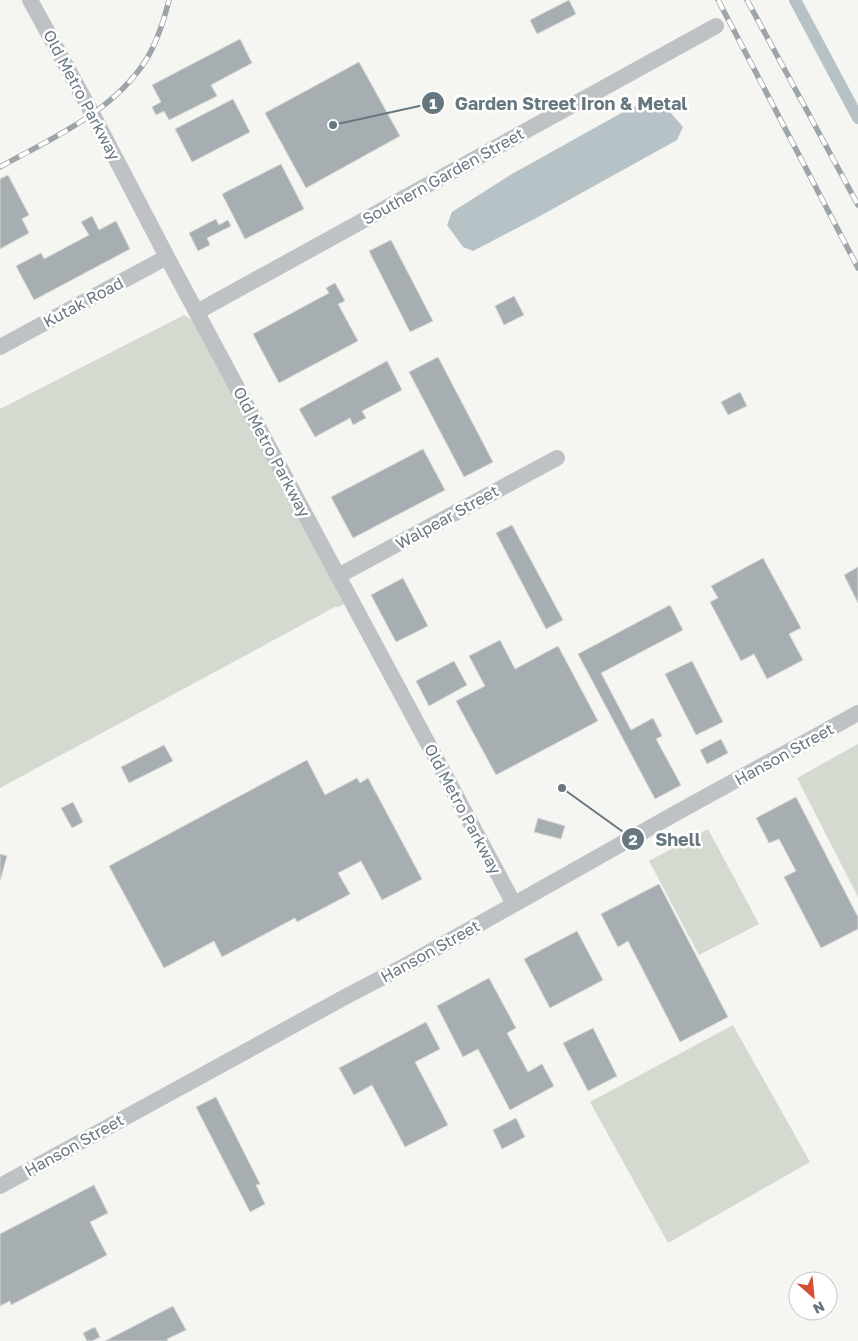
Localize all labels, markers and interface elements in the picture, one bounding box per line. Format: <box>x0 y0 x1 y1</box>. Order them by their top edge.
street label: Old Metro Parkway <box>39 26 125 164</box>
callout: Garden Street Iron & Metal <box>420 87 698 120</box>
text: Garden Street Iron & Metal <box>455 92 687 114</box>
text: 1 <box>429 94 437 112</box>
street label: Southern Garden Street <box>359 123 527 229</box>
street label: Kutak Road <box>39 272 127 332</box>
street label: Old Metro Parkway <box>229 383 315 521</box>
street label: Walpear Street <box>392 480 502 554</box>
street label: Hanson Street <box>731 719 837 789</box>
street label: Old Metro Parkway <box>420 740 506 878</box>
callout: Shell <box>620 823 711 856</box>
text: Shell <box>655 828 701 850</box>
text: 2 <box>628 830 638 848</box>
street label: Hanson Street <box>377 916 483 986</box>
street label: Hanson Street <box>21 1110 127 1180</box>
north arrow <box>788 1271 838 1321</box>
text: N <box>811 1298 828 1318</box>

